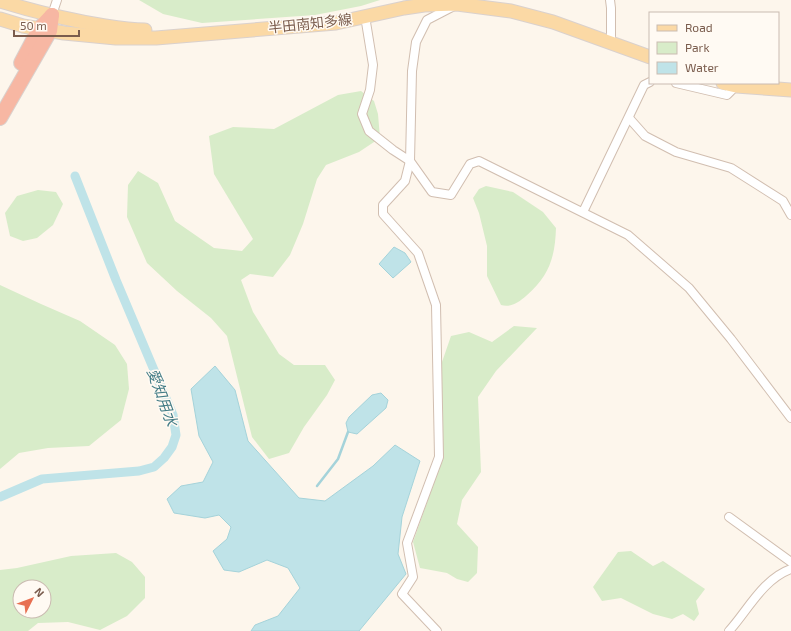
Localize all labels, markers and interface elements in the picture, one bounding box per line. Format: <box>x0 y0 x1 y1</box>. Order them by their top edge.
street label: 半田南知多線 <box>267 10 353 36</box>
scale bar <box>14 12 79 38</box>
legend <box>649 12 779 84</box>
text: 50 m <box>20 18 47 32</box>
text: Road <box>685 20 713 34</box>
text: Park <box>685 40 710 54</box>
text: Water <box>685 60 719 74</box>
water label: 愛知用水 <box>144 366 182 430</box>
north arrow <box>12 579 52 619</box>
text: N <box>32 585 47 599</box>

